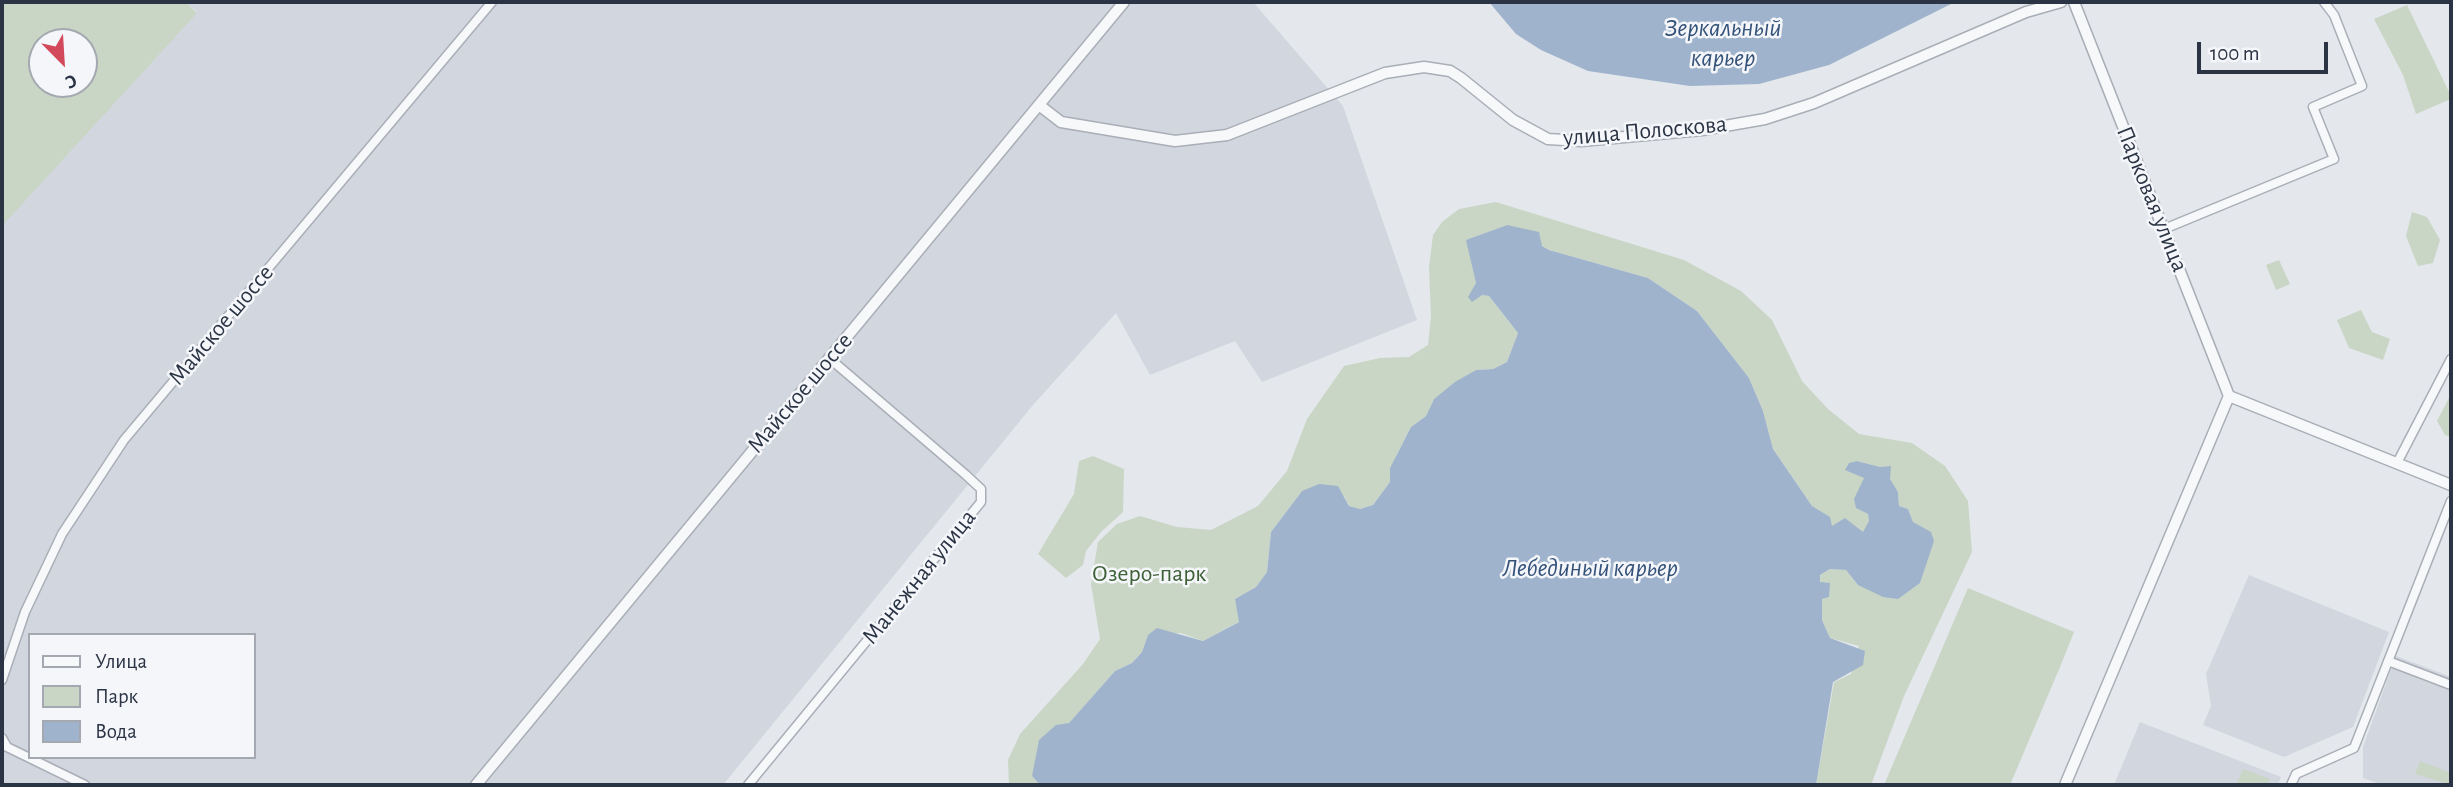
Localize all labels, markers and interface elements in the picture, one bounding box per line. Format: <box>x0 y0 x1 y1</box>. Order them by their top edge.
water label: Зеркальный карьер <box>1665 12 1781 74</box>
north arrow <box>28 28 98 98</box>
scale bar <box>2201 28 2332 72</box>
text: 100 m <box>2210 43 2260 64</box>
text: С <box>62 70 80 92</box>
street label: улица Полоскова <box>1562 109 1728 153</box>
street label: Парковая улица <box>2110 122 2194 276</box>
street label: Майское шоссе <box>162 259 280 391</box>
street label: Майское шоссе <box>741 327 859 459</box>
street label: Манежная улица <box>856 504 982 650</box>
water label: Лебединый карьер <box>1502 552 1678 584</box>
park label: Озеро-парк <box>1092 560 1206 588</box>
legend <box>28 633 256 759</box>
text: Улица <box>95 651 147 672</box>
text: Парк <box>95 686 138 707</box>
text: Вода <box>95 721 137 742</box>

